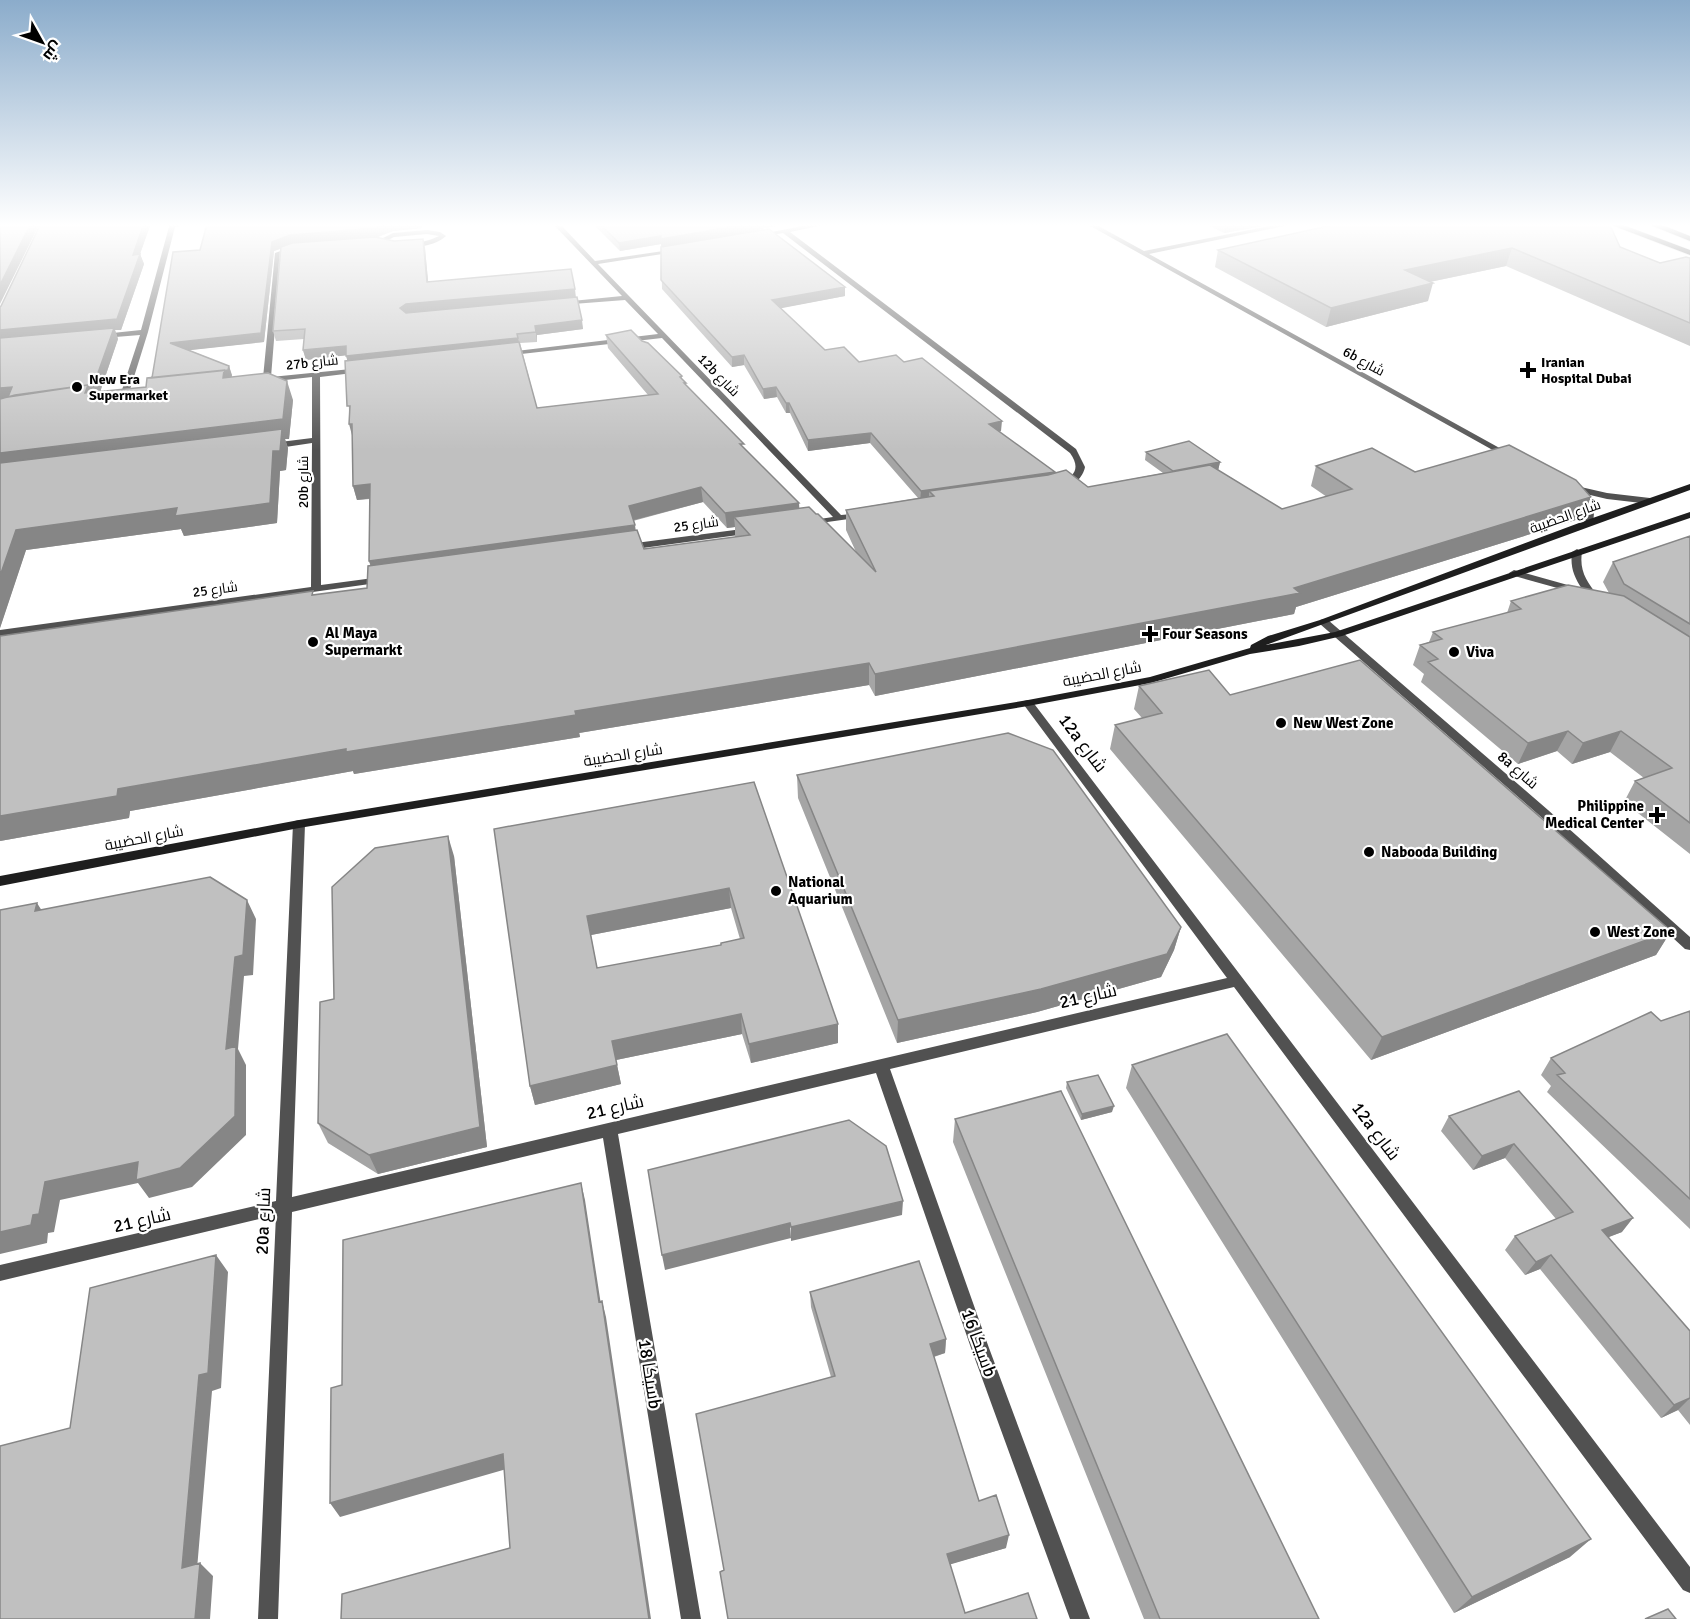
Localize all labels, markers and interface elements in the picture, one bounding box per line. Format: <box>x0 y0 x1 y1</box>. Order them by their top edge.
north arrow <box>12 12 72 72</box>
text: ش <box>38 37 67 65</box>
street label: 6b شارع <box>1340 343 1388 380</box>
street label: 12b شارع <box>694 350 743 400</box>
street label: 27b شارع <box>285 351 339 374</box>
place label: Iranian Hospital Dubai <box>1541 354 1632 387</box>
marker: Iranian Hospital Dubai <box>1519 361 1537 379</box>
place label: New Era Supermarket <box>89 371 169 404</box>
marker: New Era Supermarket <box>70 380 84 394</box>
street label: 20b شارع <box>295 456 312 508</box>
street label: شارع الحضيبة <box>1527 496 1603 537</box>
street label: شارع 25 <box>672 513 720 536</box>
street label: شارع 25 <box>191 578 239 601</box>
place label: Al Maya Supermarkt <box>325 624 403 659</box>
place label: Four Seasons <box>1162 625 1248 643</box>
marker: Four Seasons <box>1143 627 1157 641</box>
marker: Al Maya Supermarkt <box>306 635 320 649</box>
place label: Viva <box>1466 643 1495 661</box>
marker: Viva <box>1447 645 1461 659</box>
street label: شارع الحضيبة <box>1061 658 1143 692</box>
street label: 12a شارع <box>1053 709 1112 777</box>
place label: New West Zone <box>1293 714 1393 732</box>
marker: New West Zone <box>1274 716 1288 730</box>
street label: شارع الحضيبة <box>582 740 664 772</box>
street label: 8a شارع <box>1493 747 1542 794</box>
place label: Philippine Medical Center <box>1545 797 1644 832</box>
marker: Philippine Medical Center <box>1648 806 1666 824</box>
street label: شارع الحضيبة <box>103 822 185 856</box>
place label: Nabooda Building <box>1381 843 1497 861</box>
marker: Nabooda Building <box>1362 845 1376 859</box>
place label: National Aquarium <box>788 873 853 908</box>
marker: National Aquarium <box>769 884 783 898</box>
place label: West Zone <box>1607 923 1675 941</box>
marker: West Zone <box>1588 925 1602 939</box>
street label: شارع 21 <box>1057 979 1119 1014</box>
street label: شارع 21 <box>584 1090 646 1125</box>
street label: 12a شارع <box>1346 1097 1405 1165</box>
street label: 20a شارع <box>251 1187 276 1255</box>
street label: شارع 21 <box>111 1203 173 1238</box>
street label: سيكا 16b <box>957 1306 1001 1380</box>
street label: سيكا 18b <box>634 1338 666 1410</box>

